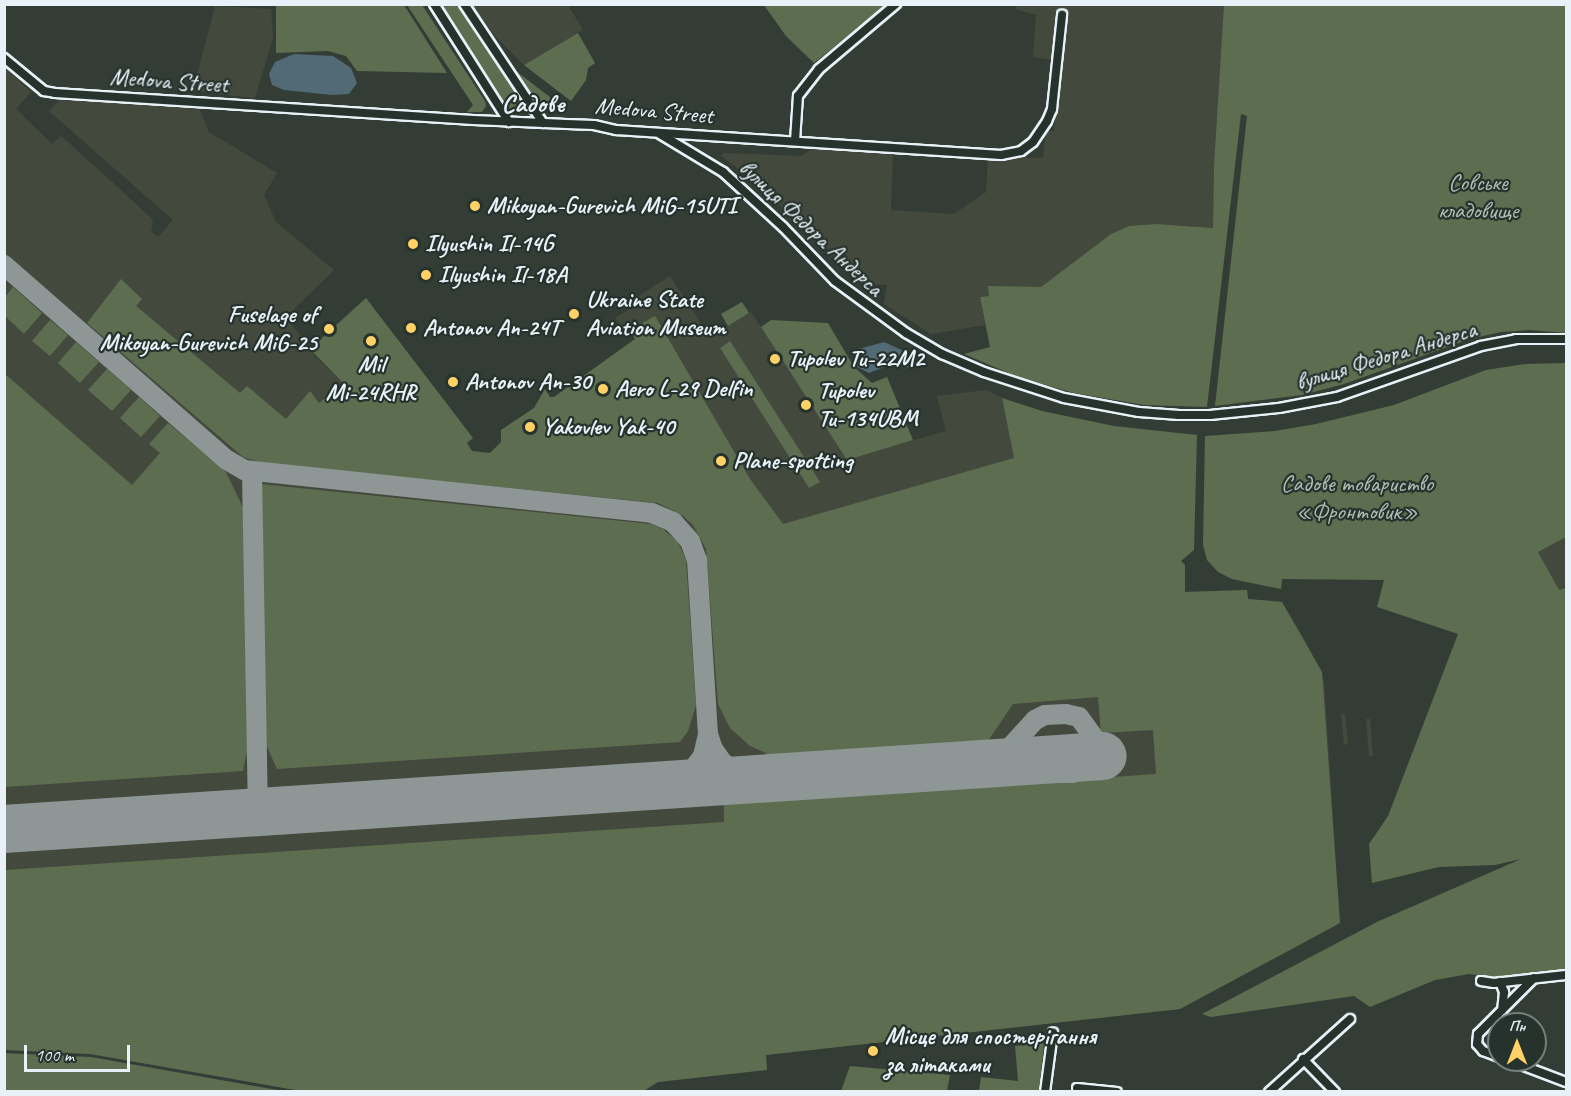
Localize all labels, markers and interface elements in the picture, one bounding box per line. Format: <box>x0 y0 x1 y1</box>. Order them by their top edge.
street label: Medova Street <box>109 62 229 100</box>
district label: Садове <box>501 88 565 120</box>
street label: Medova Street <box>594 91 714 131</box>
street label: вулиця Федора Андерса <box>733 154 889 302</box>
park label: Совське кладовище <box>1438 169 1518 225</box>
place label: Mikoyan-Gurevich MiG-15UTI <box>487 192 737 220</box>
marker: Mikoyan-Gurevich MiG-15UTI <box>468 199 482 213</box>
place label: Ilyushin Il-14G <box>425 230 554 258</box>
marker: Ilyushin Il-14G <box>406 237 420 251</box>
place label: Ilyushin Il-18A <box>438 261 567 289</box>
marker: Ilyushin Il-18A <box>419 268 433 282</box>
place label: Ukraine State Aviation Museum <box>586 286 725 342</box>
place label: Fuselage of Mikoyan-Gurevich MiG-25 <box>100 301 317 357</box>
marker: Ukraine State Aviation Museum <box>567 307 581 321</box>
place label: Antonov An-24T <box>423 314 560 342</box>
street label: вулиця Федора Андерса <box>1293 315 1479 397</box>
marker: Antonov An-24T <box>404 321 418 335</box>
marker: Fuselage of Mikoyan-Gurevich MiG-25 <box>322 322 336 336</box>
marker: Mil Mi-24RHR <box>364 334 378 348</box>
place label: Tupolev Tu-22M2 <box>787 345 924 373</box>
place label: Mil Mi-24RHR <box>326 351 416 407</box>
marker: Tupolev Tu-22M2 <box>768 352 782 366</box>
place label: Antonov An-30 <box>465 368 591 396</box>
marker: Antonov An-30 <box>446 375 460 389</box>
place label: Aero L-29 Delfin <box>615 375 752 403</box>
place label: Tupolev Tu-134UBM <box>818 377 918 433</box>
marker: Aero L-29 Delfin <box>596 382 610 396</box>
marker: Tupolev Tu-134UBM <box>799 398 813 412</box>
place label: Yakovlev Yak-40 <box>542 413 674 441</box>
marker: Yakovlev Yak-40 <box>523 420 537 434</box>
place label: Plane-spotting <box>733 447 853 475</box>
marker: Plane-spotting <box>714 454 728 468</box>
park label: Садове товариство «Фронтовик» <box>1280 470 1434 526</box>
north arrow <box>1487 1012 1547 1072</box>
text: Пн <box>1509 1016 1525 1036</box>
place label: Місце для спостерігання за літаками <box>885 1023 1094 1079</box>
scale bar <box>27 1033 134 1071</box>
text: 100 m <box>35 1044 74 1066</box>
marker: Місце для спостерігання за літаками <box>866 1044 880 1058</box>

